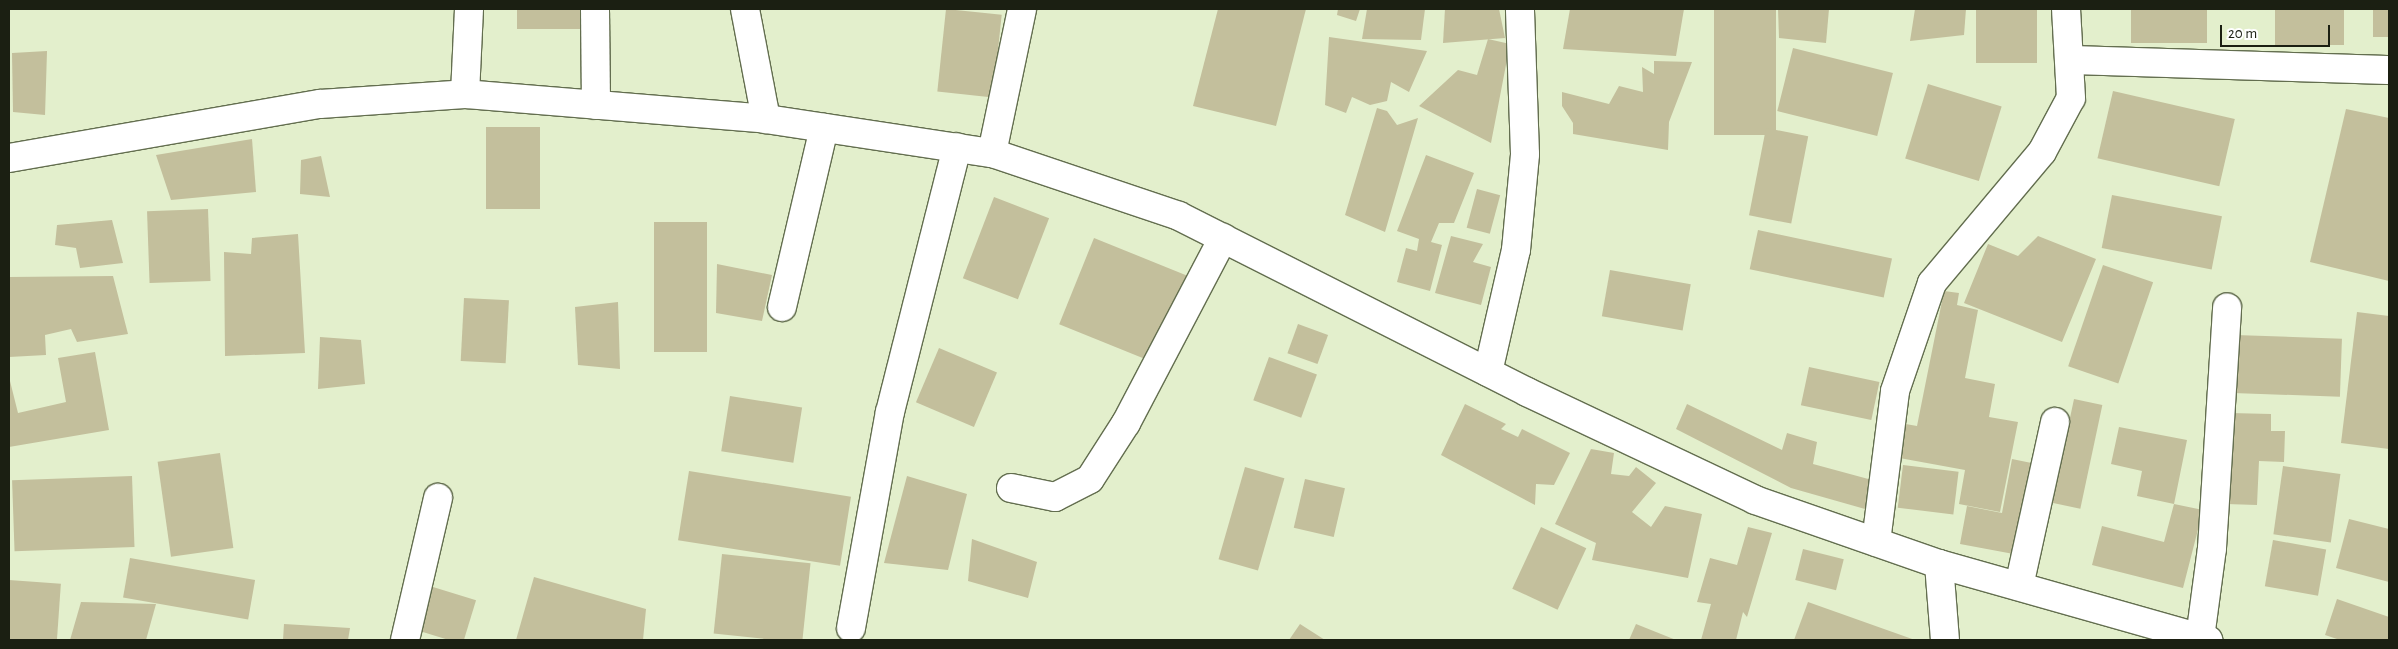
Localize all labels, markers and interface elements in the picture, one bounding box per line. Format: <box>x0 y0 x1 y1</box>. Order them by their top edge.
scale bar <box>2223 15 2333 47</box>
text: 20 m <box>2228 26 2257 41</box>

